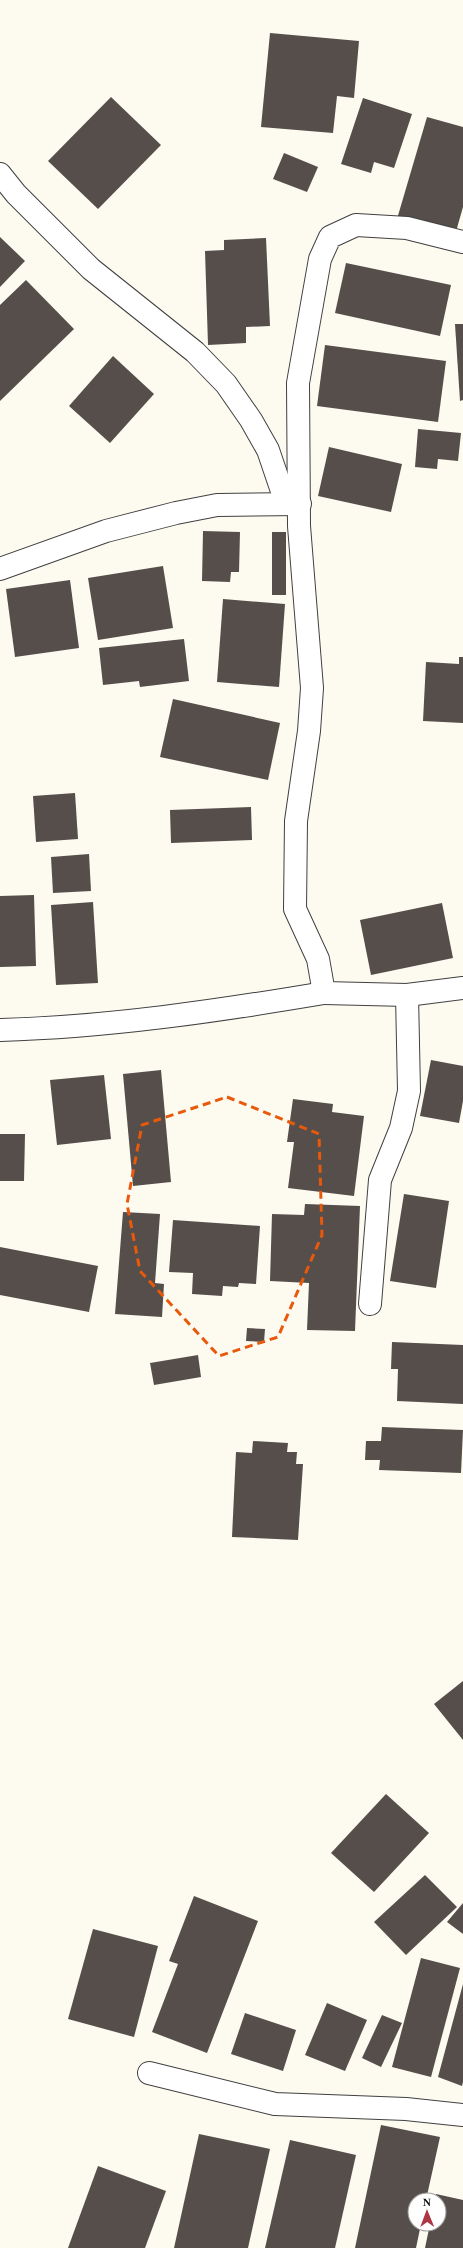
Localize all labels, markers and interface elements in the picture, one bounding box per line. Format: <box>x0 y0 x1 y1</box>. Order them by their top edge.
north arrow <box>407 2192 447 2232</box>
text: N <box>423 2196 431 2208</box>

